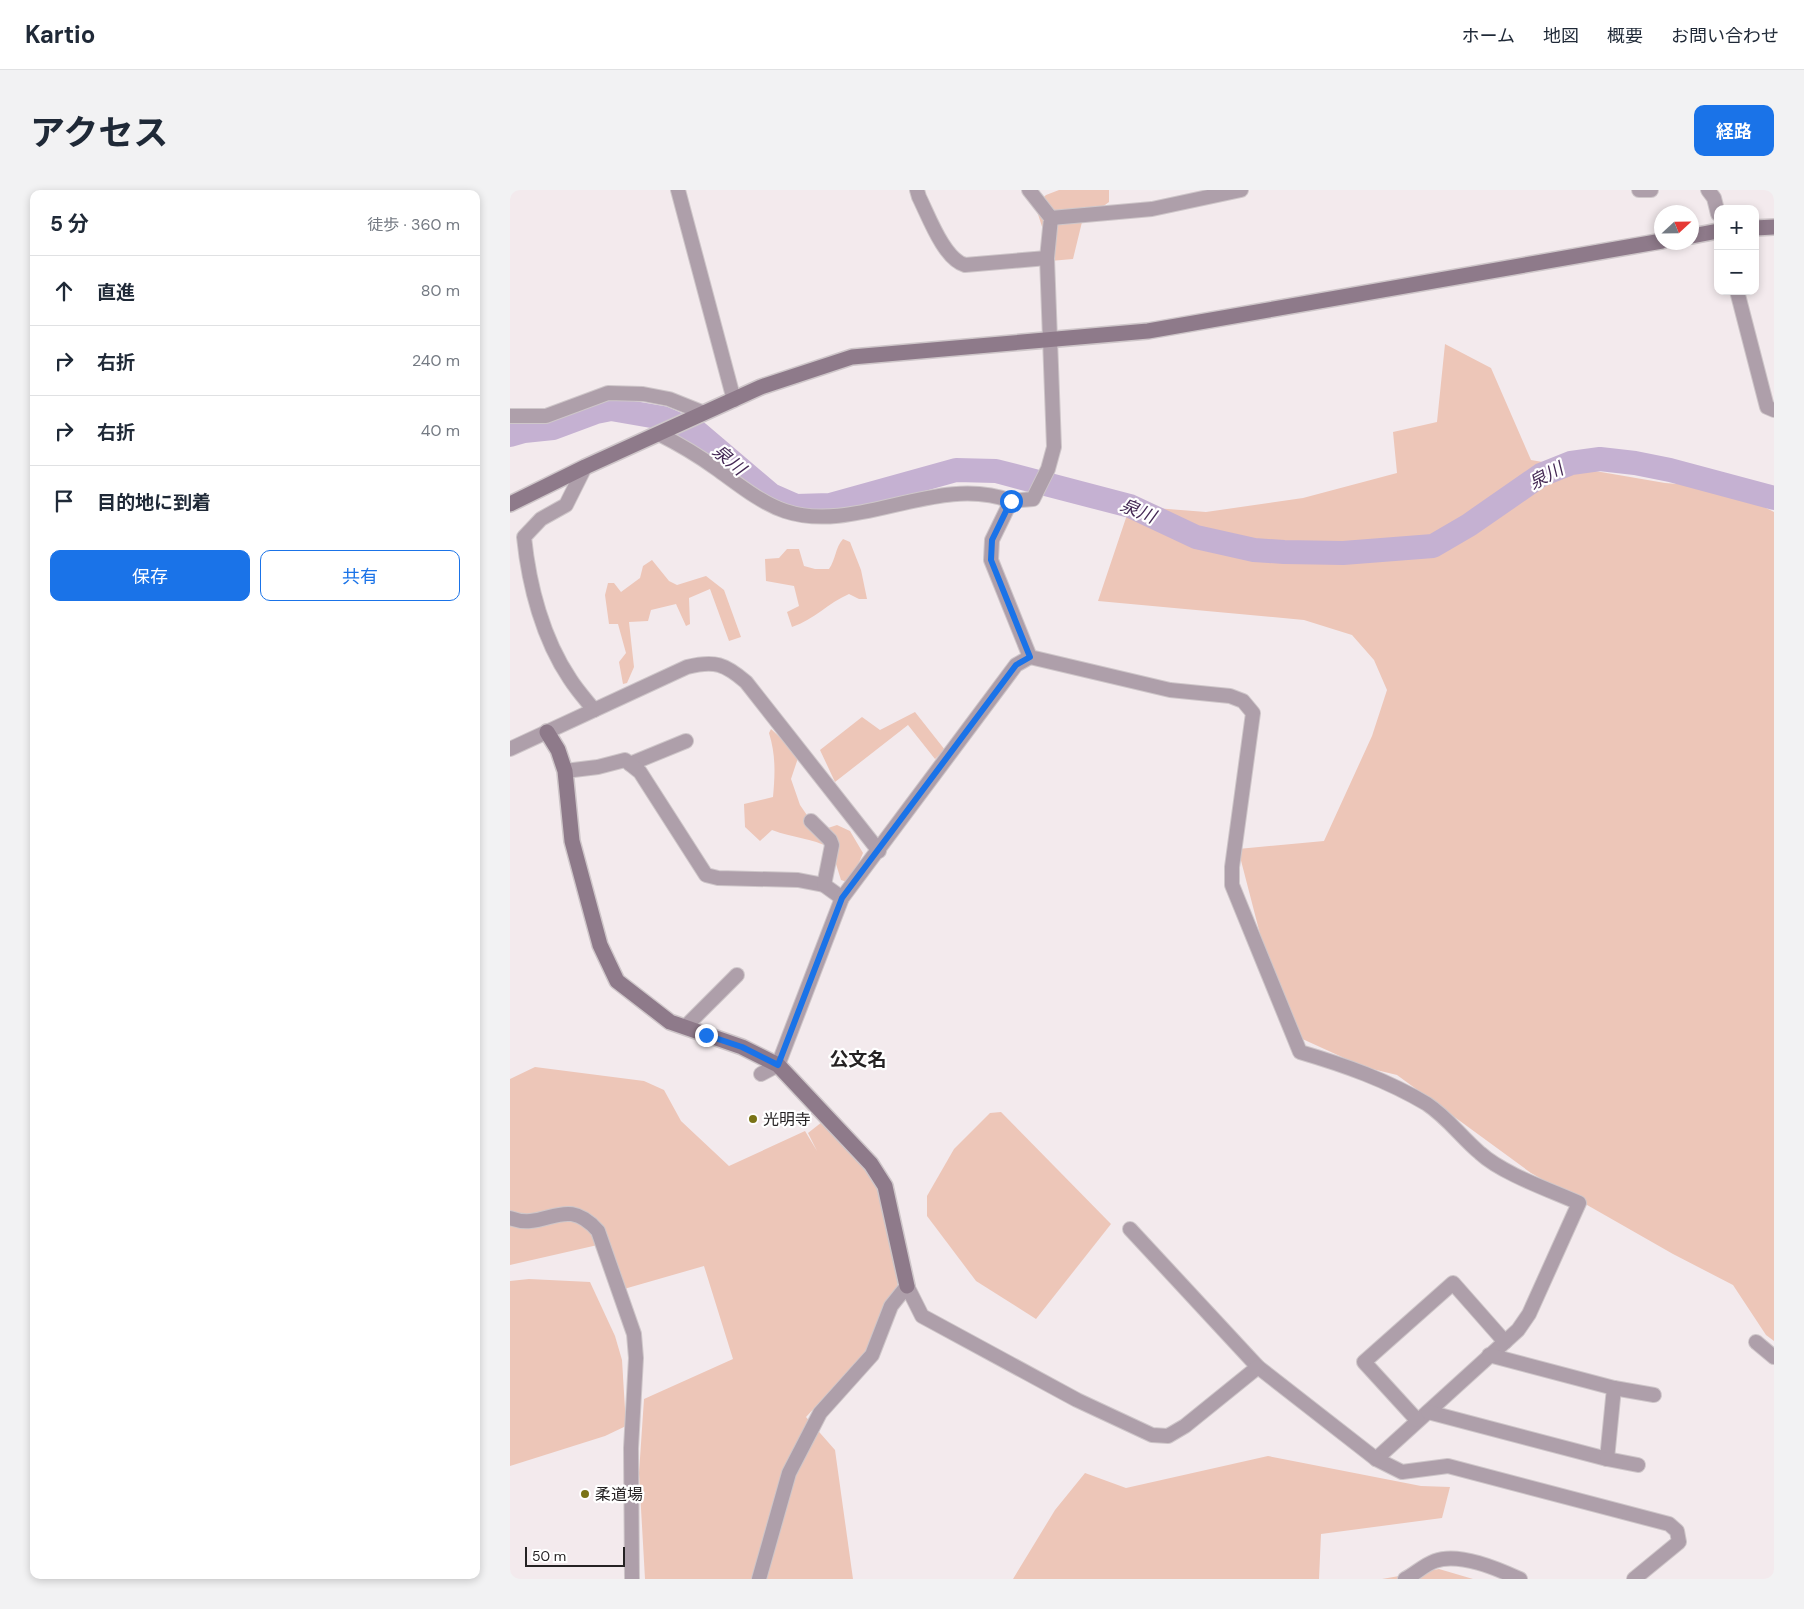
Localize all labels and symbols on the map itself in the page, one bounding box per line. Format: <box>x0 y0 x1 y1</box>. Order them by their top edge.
north arrow <box>1654 205 1699 250</box>
water label: 泉川 <box>707 439 752 482</box>
water label: 泉川 <box>1524 456 1569 495</box>
route start <box>1000 490 1023 513</box>
water label: 泉川 <box>1117 493 1161 530</box>
route end <box>695 1024 718 1047</box>
district label: 公文名 <box>829 1047 887 1072</box>
place label: 光明寺 <box>763 1109 811 1130</box>
marker: 光明寺 <box>747 1113 759 1125</box>
place label: 柔道場 <box>595 1484 643 1505</box>
marker: 柔道場 <box>579 1488 591 1500</box>
scale bar <box>525 1544 625 1567</box>

